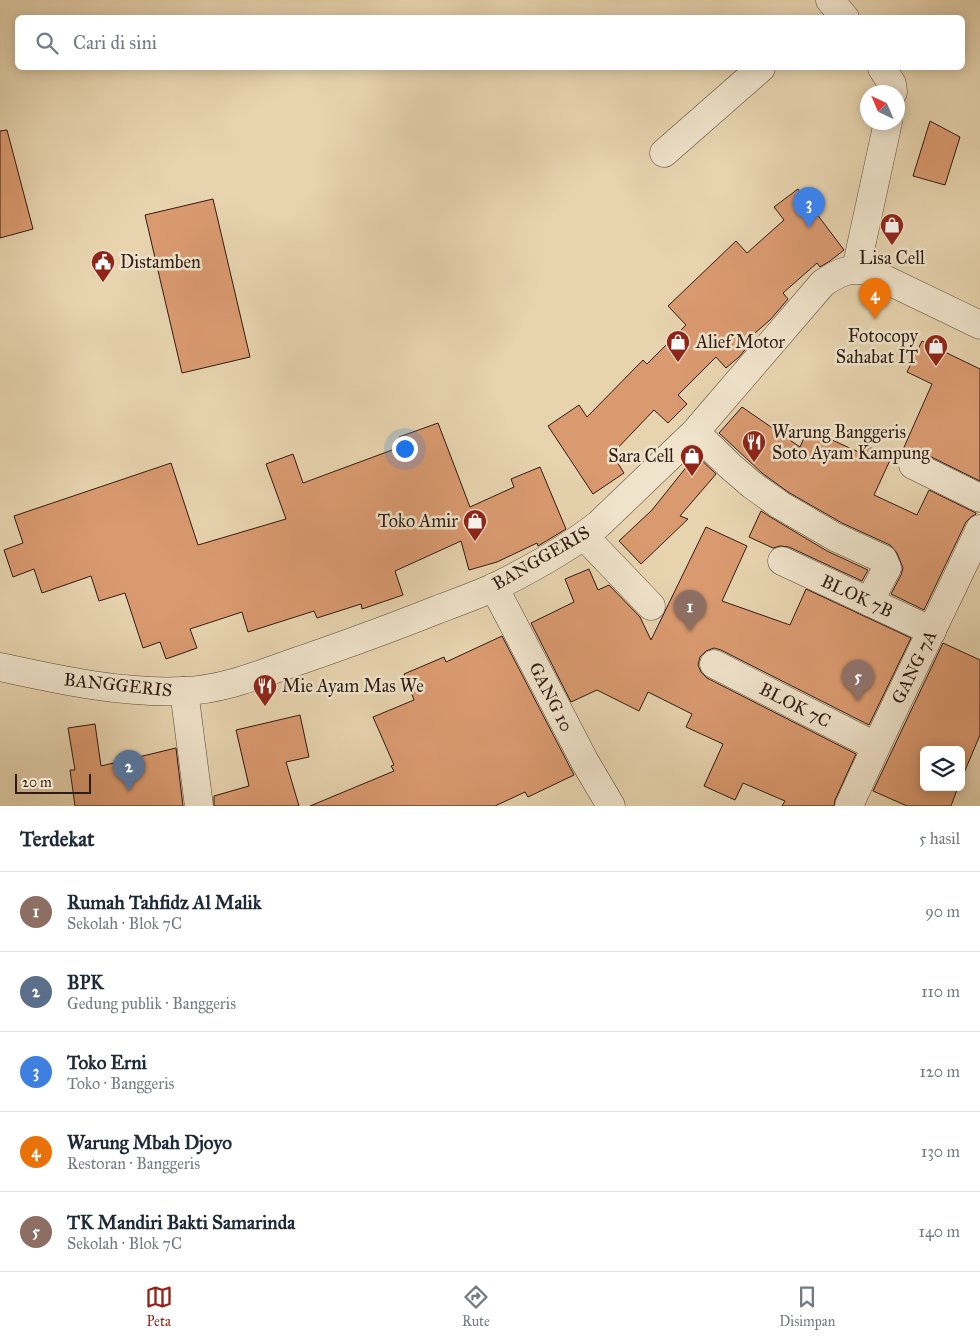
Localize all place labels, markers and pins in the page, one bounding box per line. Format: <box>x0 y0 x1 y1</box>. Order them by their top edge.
pin: 3 <box>793 187 825 228</box>
shop icon: Lisa Cell <box>879 212 905 246</box>
place label: Lisa Cell <box>859 247 925 269</box>
public building icon: Distamben <box>90 249 116 283</box>
place label: Distamben <box>120 251 201 273</box>
pin: 4 <box>859 278 891 319</box>
place label: Fotocopy Sahabat IT <box>836 325 919 368</box>
shop icon: Alief Motor <box>665 329 691 363</box>
place label: Alief Motor <box>695 331 785 353</box>
shop icon: Fotocopy Sahabat IT <box>923 333 949 367</box>
place label: Warung Banggeris Soto Ayam Kampung <box>772 421 930 465</box>
restaurant icon: Warung Banggeris Soto Ayam Kampung <box>741 429 767 463</box>
shop icon: Sara Cell <box>679 443 705 477</box>
place label: Sara Cell <box>608 445 674 467</box>
shop icon: Toko Amir <box>462 508 488 542</box>
place label: Toko Amir <box>378 510 458 532</box>
pin: 1 <box>674 590 706 631</box>
pin: 5 <box>842 660 874 701</box>
restaurant icon: Mie Ayam Mas We <box>252 673 278 707</box>
place label: Mie Ayam Mas We <box>282 675 424 697</box>
pin: 2 <box>113 750 145 791</box>

